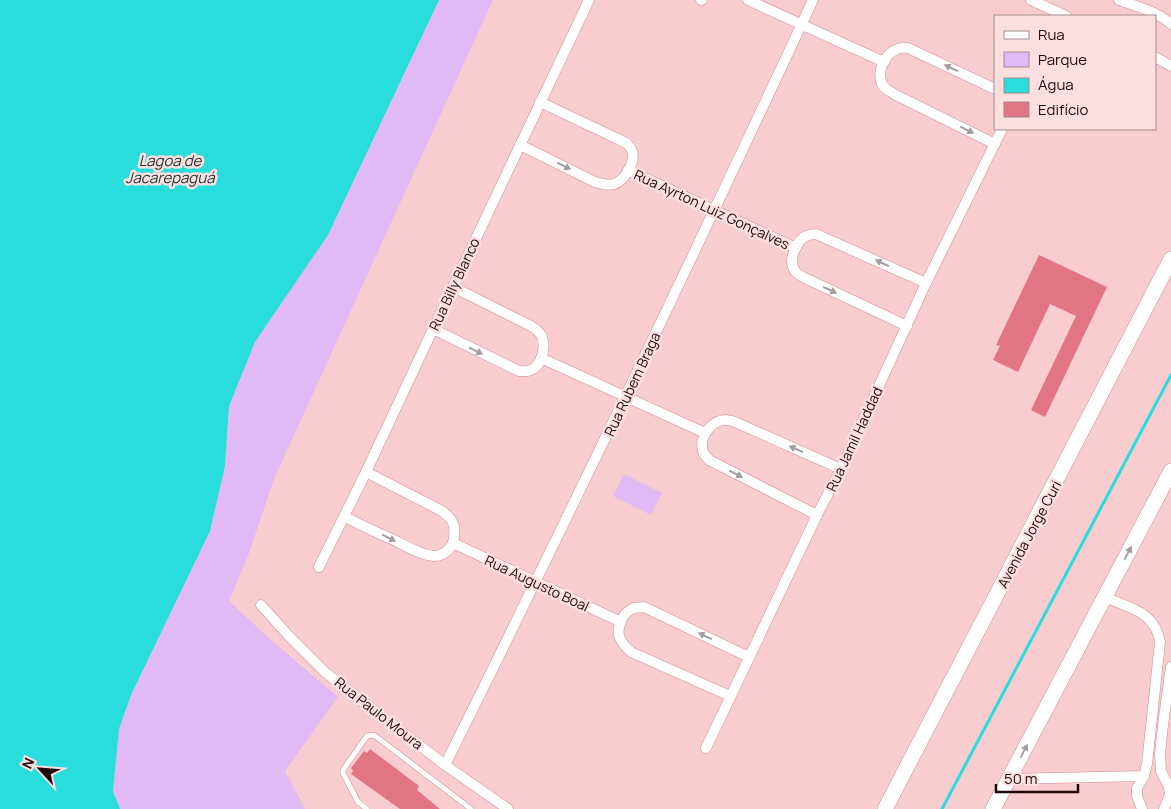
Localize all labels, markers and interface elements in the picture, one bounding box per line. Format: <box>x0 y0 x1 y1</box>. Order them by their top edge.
legend <box>994 15 1156 130</box>
text: Rua <box>1038 24 1065 45</box>
text: Parque <box>1038 49 1087 70</box>
one-way arrow <box>944 64 958 72</box>
text: Água <box>1038 74 1074 95</box>
text: Edifício <box>1038 99 1089 120</box>
one-way arrow <box>960 127 974 135</box>
water label: Lagoa de Jacarepaguá <box>125 150 215 188</box>
one-way arrow <box>556 162 571 170</box>
street label: Rua Ayrton Luiz Gonçalves <box>631 165 793 253</box>
street label: Rua Billy Blanco <box>424 235 484 333</box>
one-way arrow <box>875 258 889 266</box>
one-way arrow <box>823 286 837 294</box>
street label: Rua Rubem Braga <box>600 329 664 439</box>
one-way arrow <box>469 347 483 355</box>
street label: Rua Jamil Haddad <box>821 384 887 494</box>
one-way arrow <box>789 445 803 453</box>
one-way arrow <box>729 470 744 478</box>
street label: Avenida Jorge Curi <box>993 477 1065 591</box>
one-way arrow <box>382 534 396 542</box>
one-way arrow <box>1124 546 1132 561</box>
street label: Rua Augusto Boal <box>482 550 592 616</box>
one-way arrow <box>698 632 712 640</box>
street label: Rua Paulo Moura <box>331 673 427 753</box>
one-way arrow <box>1020 743 1028 758</box>
north arrow <box>15 744 65 794</box>
text: N <box>17 754 39 772</box>
scale bar <box>996 762 1078 794</box>
text: 50 m <box>1004 768 1038 789</box>

